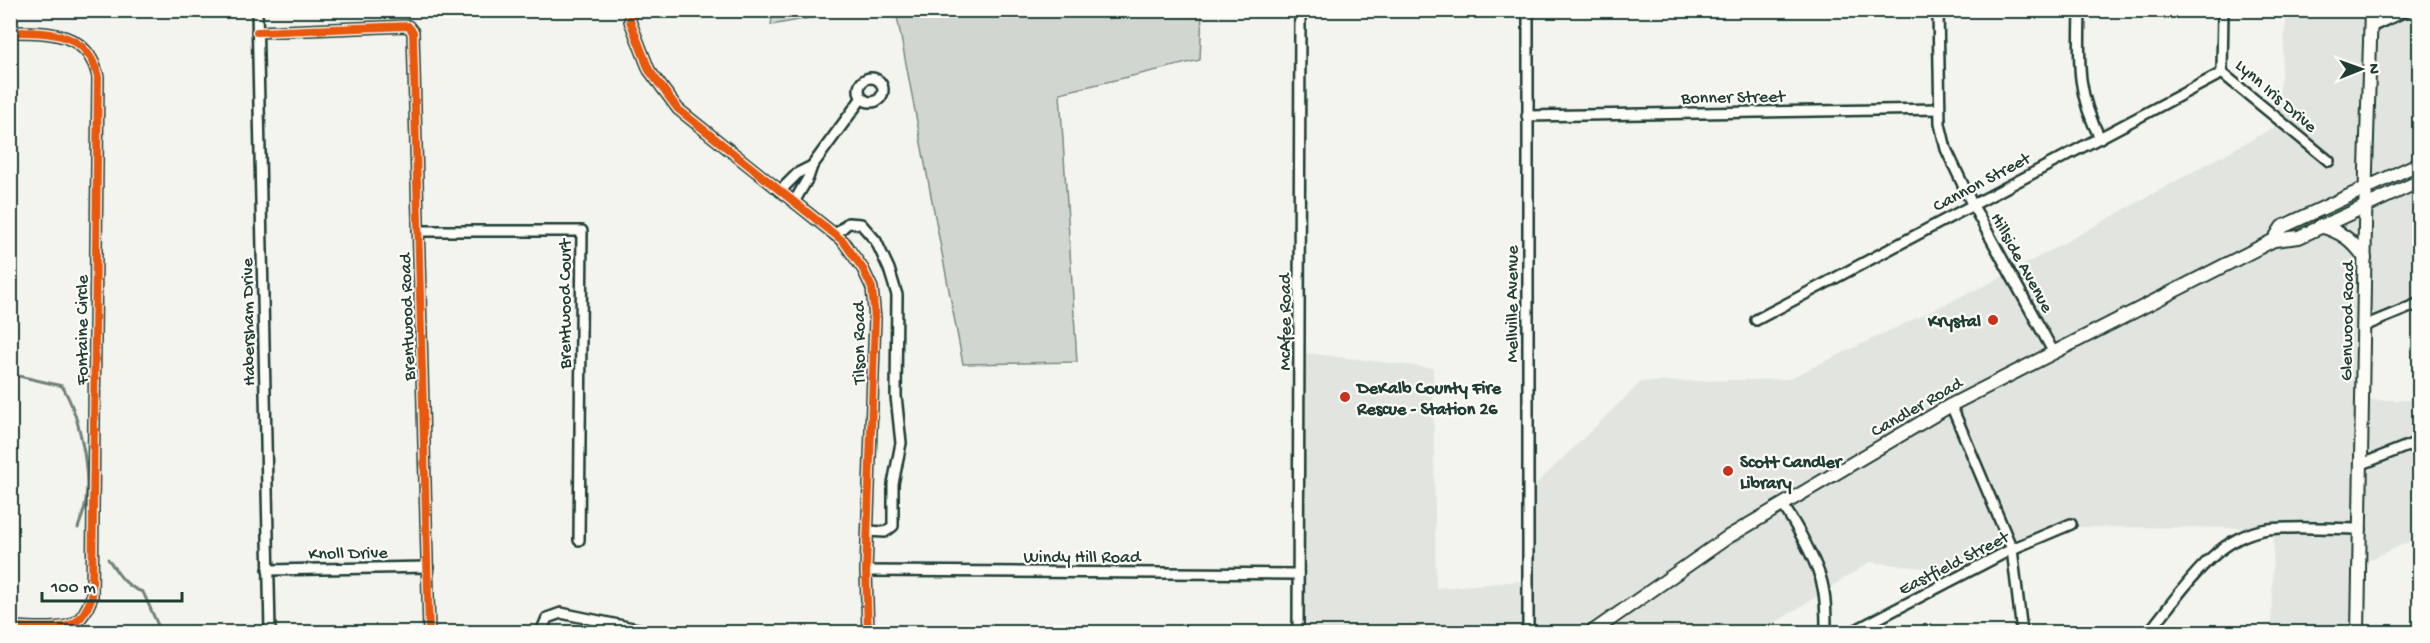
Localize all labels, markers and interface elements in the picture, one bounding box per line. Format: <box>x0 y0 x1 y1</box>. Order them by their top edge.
north arrow <box>2331 39 2391 99</box>
street label: Lynn Iris Drive <box>2230 56 2321 139</box>
text: N <box>2363 63 2382 75</box>
street label: Bonner Street <box>1680 87 1787 110</box>
street label: Cannon Street <box>1930 148 2036 218</box>
street label: Hillside Avenue <box>1985 210 2057 317</box>
street label: Brentwood Court <box>556 238 577 370</box>
street label: Mellville Avenue <box>1503 245 1524 363</box>
street label: Brentwood Road <box>396 251 421 382</box>
street label: Habersham Drive <box>238 257 261 386</box>
street label: Glenwood Road <box>2337 259 2360 381</box>
street label: McAfee Road <box>1276 272 1297 370</box>
street label: Fontaine Circle <box>73 274 94 386</box>
street label: Tilson Road <box>850 300 871 385</box>
place label: Krystal <box>1927 312 1981 333</box>
marker: Krystal <box>1986 313 2000 327</box>
street label: Candler Road <box>1868 373 1968 443</box>
place label: DeKalb County Fire Rescue - Station 26 <box>1355 379 1502 421</box>
marker: DeKalb County Fire Rescue - Station 26 <box>1338 390 1352 404</box>
place label: Scott Candler Library <box>1740 453 1844 495</box>
marker: Scott Candler Library <box>1721 464 1735 478</box>
street label: Eastfield Street <box>1896 527 2014 601</box>
street label: Knoll Drive <box>308 543 389 566</box>
street label: Windy Hill Road <box>1023 548 1142 569</box>
scale bar <box>42 565 182 603</box>
text: 100 m <box>50 578 96 599</box>

